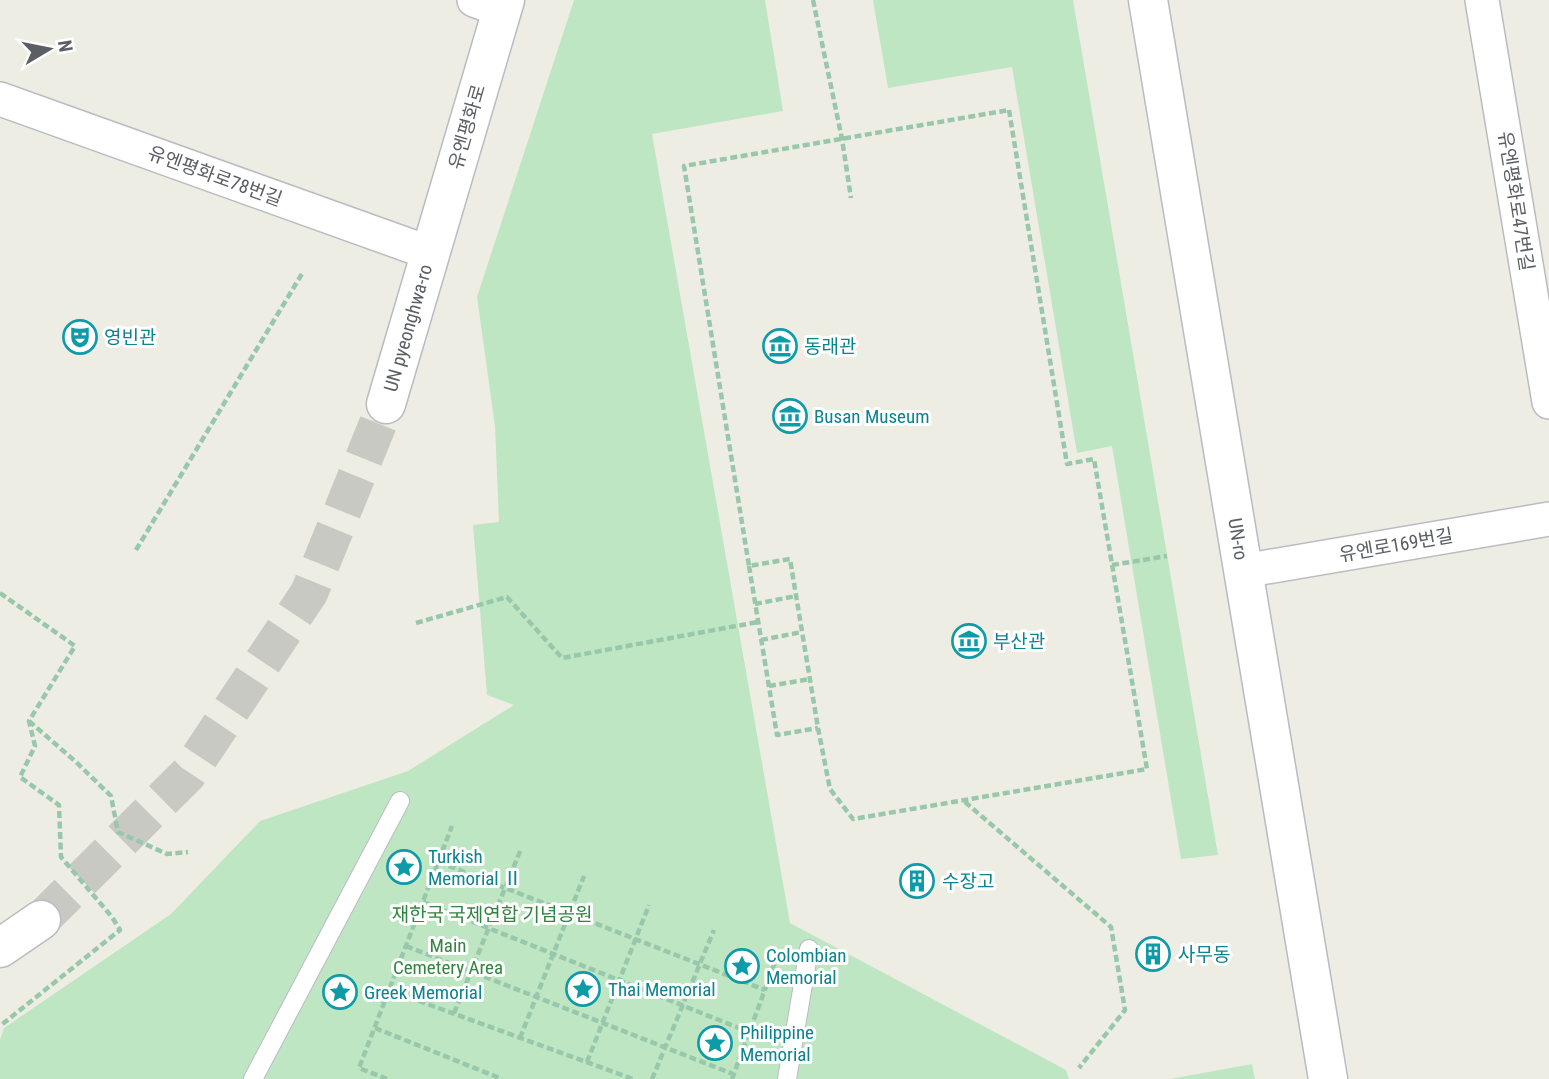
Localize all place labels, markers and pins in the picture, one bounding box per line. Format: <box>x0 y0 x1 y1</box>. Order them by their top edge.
theatre icon: 영빈관 <box>61 318 99 356</box>
place label: 영빈관 <box>104 326 156 349</box>
museum icon: 동래관 <box>761 327 799 365</box>
place label: 동래관 <box>804 335 856 358</box>
museum icon: Busan Museum <box>771 397 809 435</box>
place label: Busan Museum <box>814 405 929 428</box>
museum icon: 부산관 <box>950 622 988 660</box>
place label: 부산관 <box>993 630 1045 653</box>
place label: Turkish Memorial Ⅱ <box>428 845 522 890</box>
place icon: Turkish Memorial Ⅱ <box>385 848 423 886</box>
building icon: 수장고 <box>898 862 936 900</box>
place label: 수장고 <box>942 870 994 893</box>
building icon: 사무동 <box>1134 935 1172 973</box>
place label: 사무동 <box>1178 943 1230 966</box>
place label: Colombian Memorial <box>766 944 847 989</box>
place icon: Colombian Memorial <box>723 947 761 985</box>
place icon: Thai Memorial <box>564 970 602 1008</box>
place icon: Greek Memorial <box>321 973 359 1011</box>
place label: Thai Memorial <box>608 978 716 1001</box>
place label: Greek Memorial <box>364 981 482 1004</box>
place label: Philippine Memorial <box>740 1021 814 1066</box>
place icon: Philippine Memorial <box>696 1024 734 1062</box>

